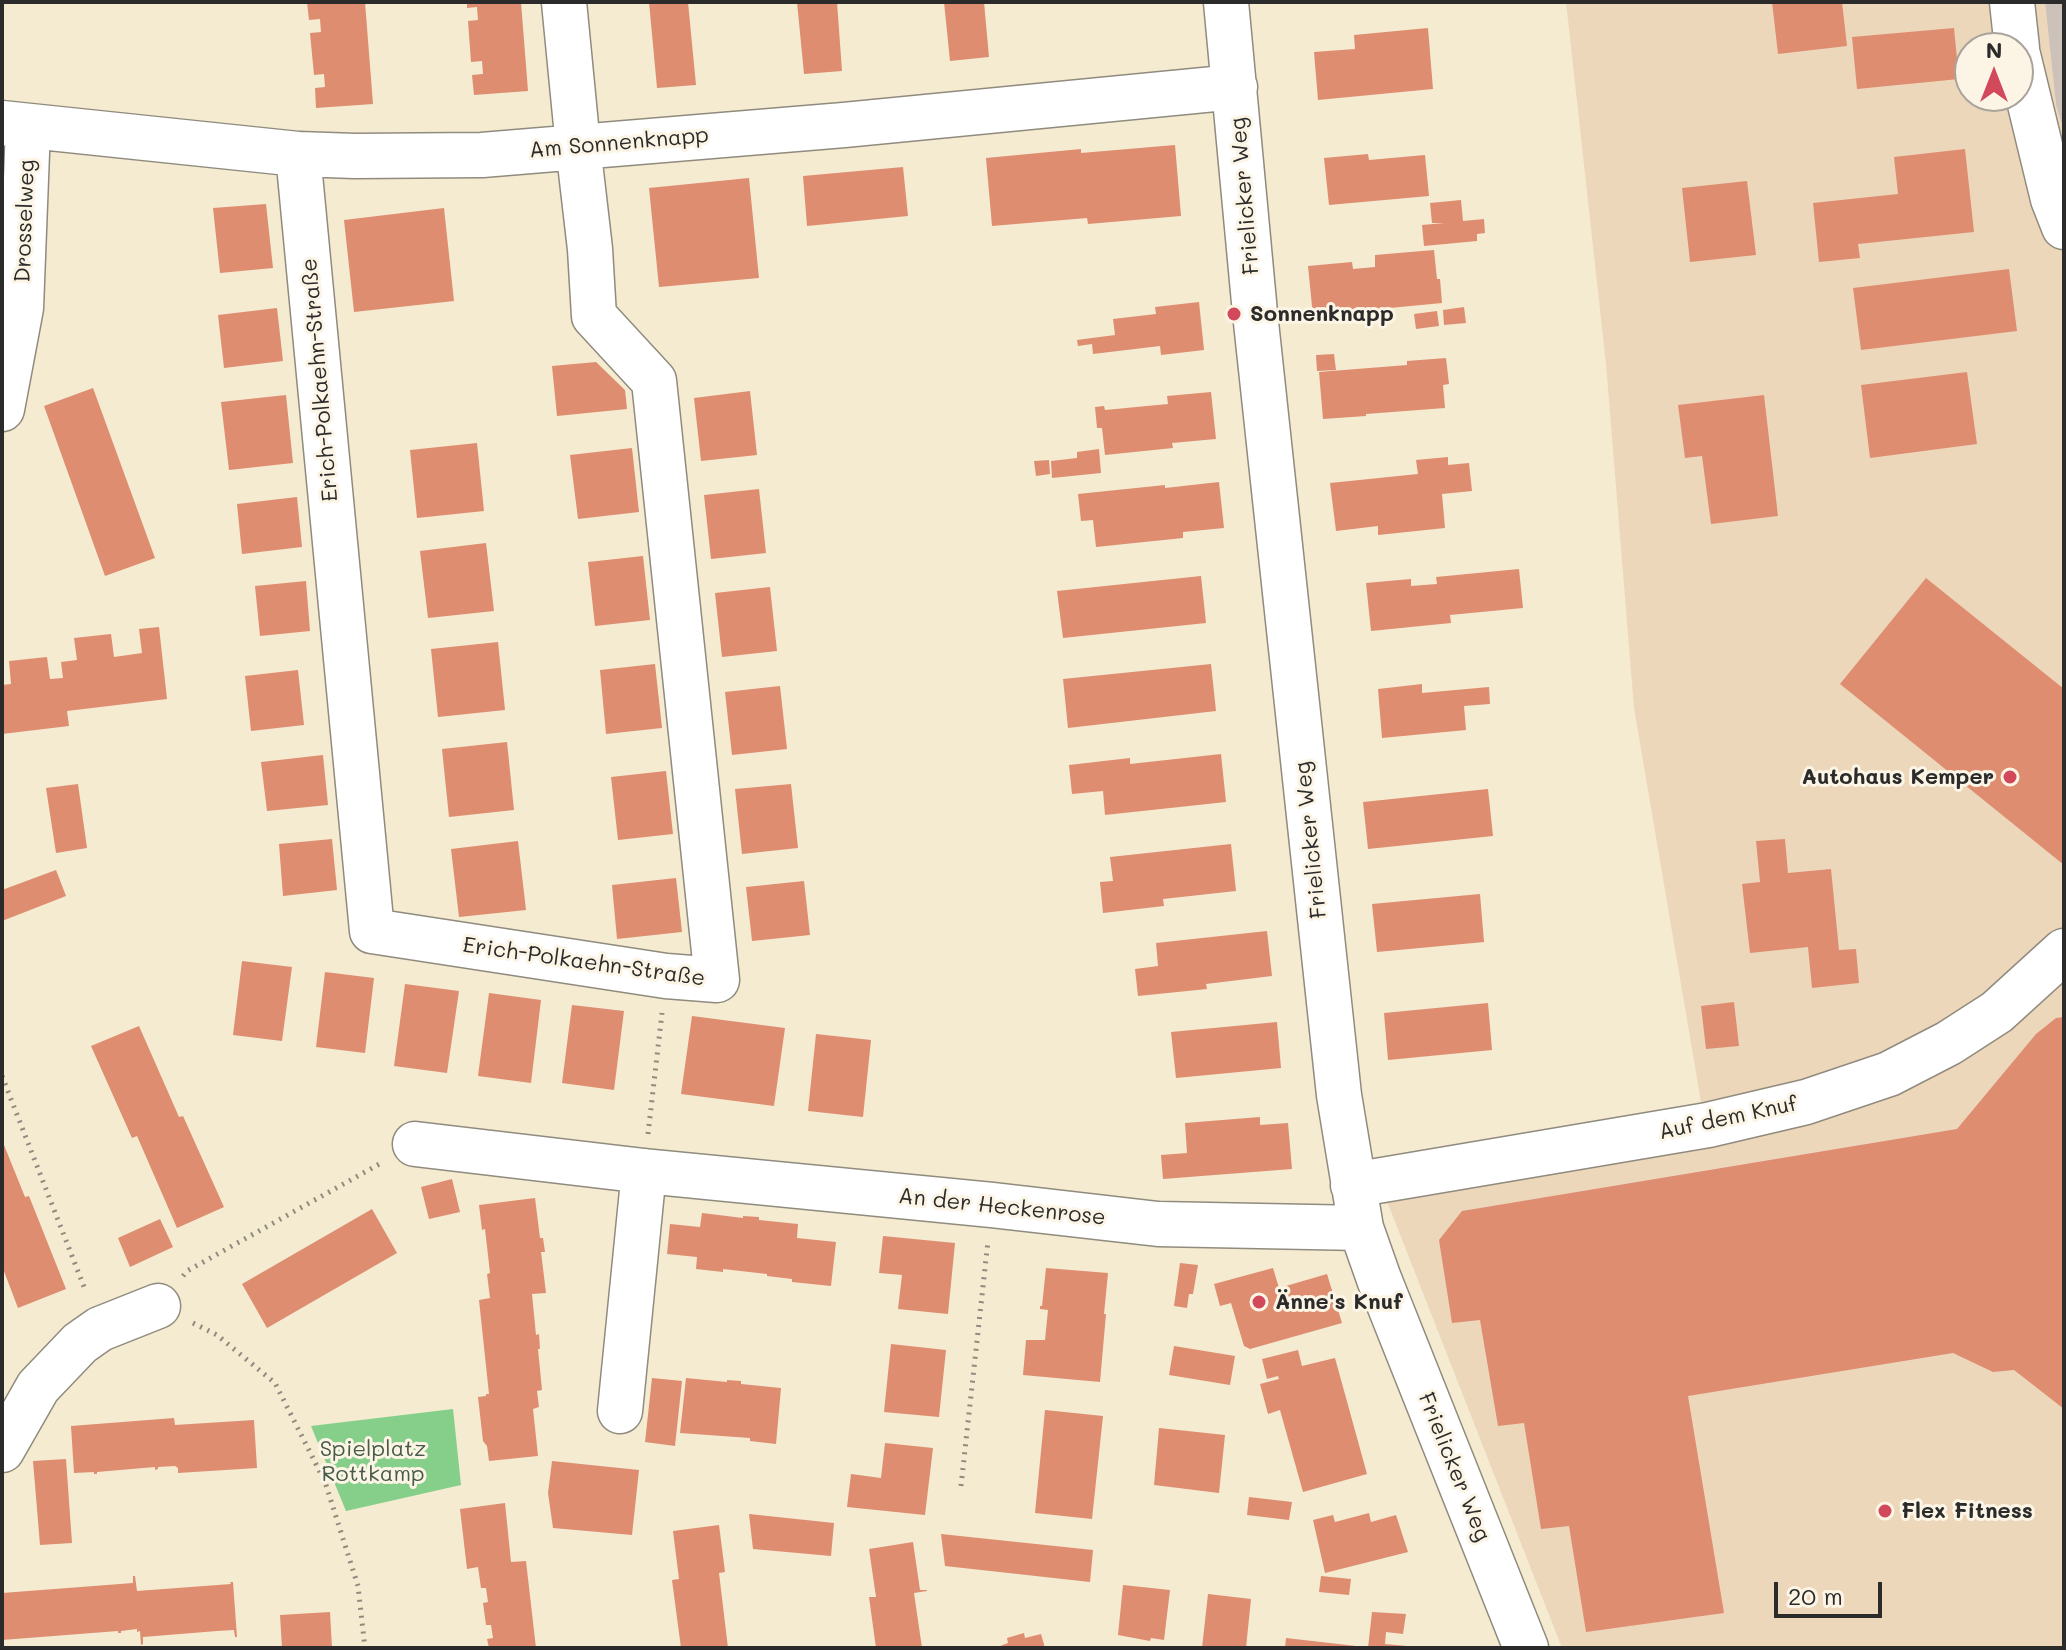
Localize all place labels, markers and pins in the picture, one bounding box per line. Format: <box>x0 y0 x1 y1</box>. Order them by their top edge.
place label: Sonnenknapp <box>1250 301 1394 327</box>
marker: Sonnenknapp <box>1225 305 1243 323</box>
place label: Autohaus Kemper <box>1802 764 1994 790</box>
marker: Autohaus Kemper <box>2001 768 2019 786</box>
place label: Änne's Knuf <box>1275 1289 1403 1315</box>
marker: Änne's Knuf <box>1250 1293 1268 1311</box>
place label: Flex Fitness <box>1901 1498 2033 1524</box>
marker: Flex Fitness <box>1876 1502 1894 1520</box>

